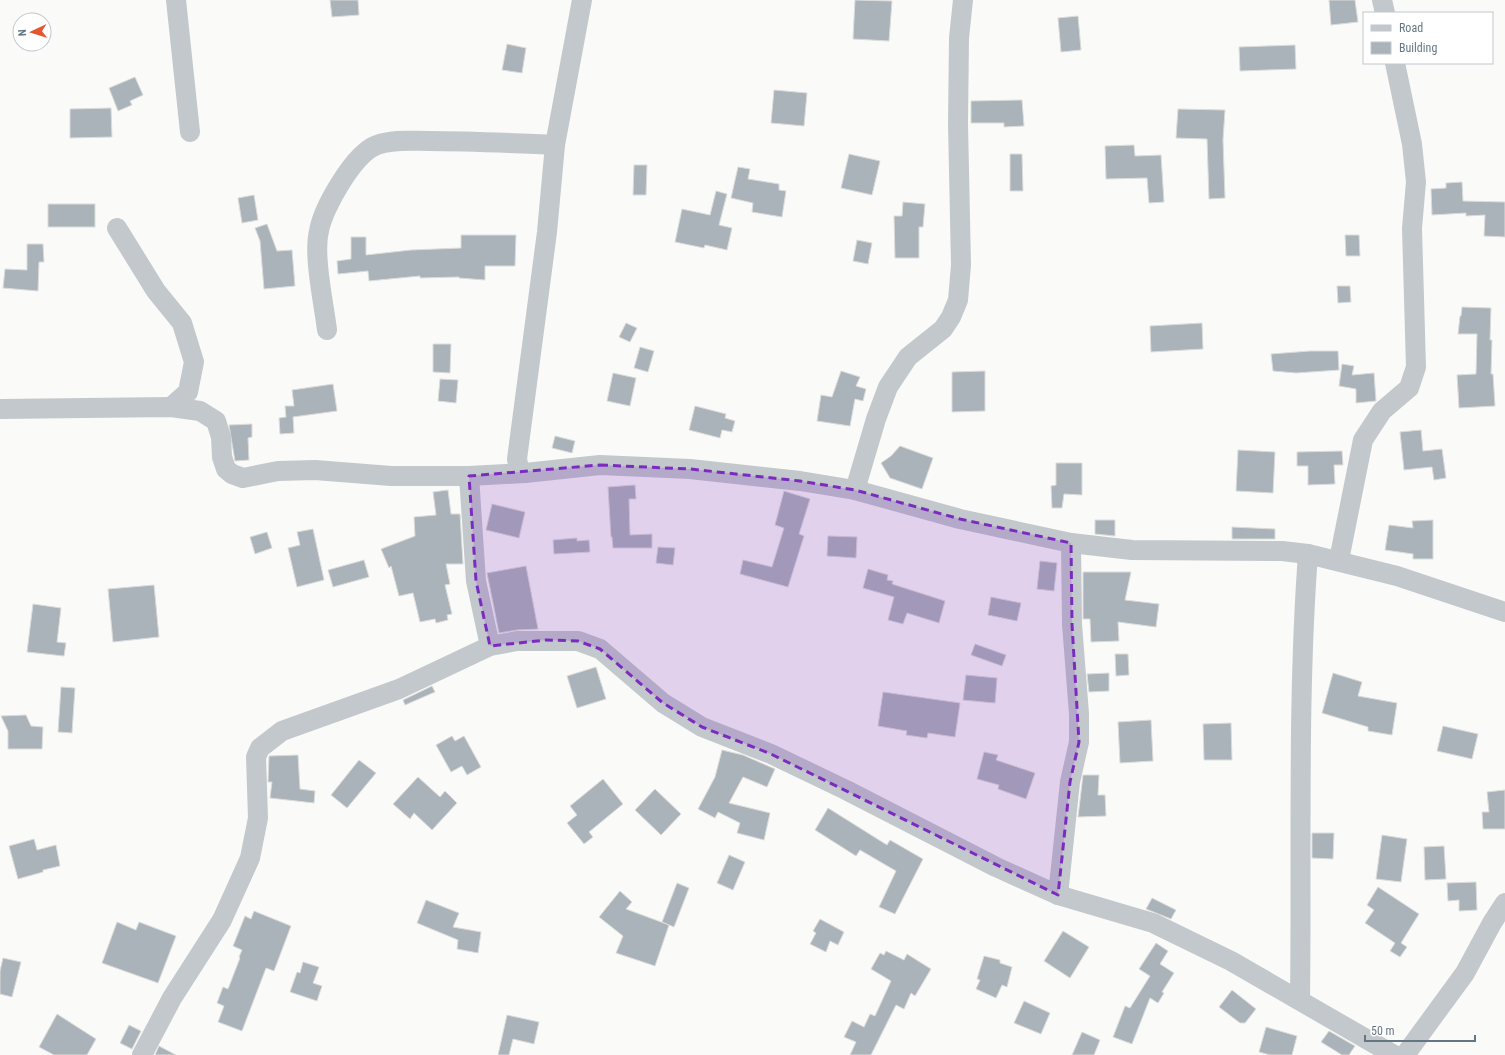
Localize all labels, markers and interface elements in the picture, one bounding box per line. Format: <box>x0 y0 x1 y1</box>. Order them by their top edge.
north arrow <box>12 12 52 52</box>
legend <box>1363 12 1493 64</box>
text: Road <box>1399 21 1423 35</box>
text: N <box>16 29 29 36</box>
text: Building <box>1399 41 1437 55</box>
scale bar <box>1365 1017 1475 1043</box>
text: 50 m <box>1371 1024 1395 1038</box>

